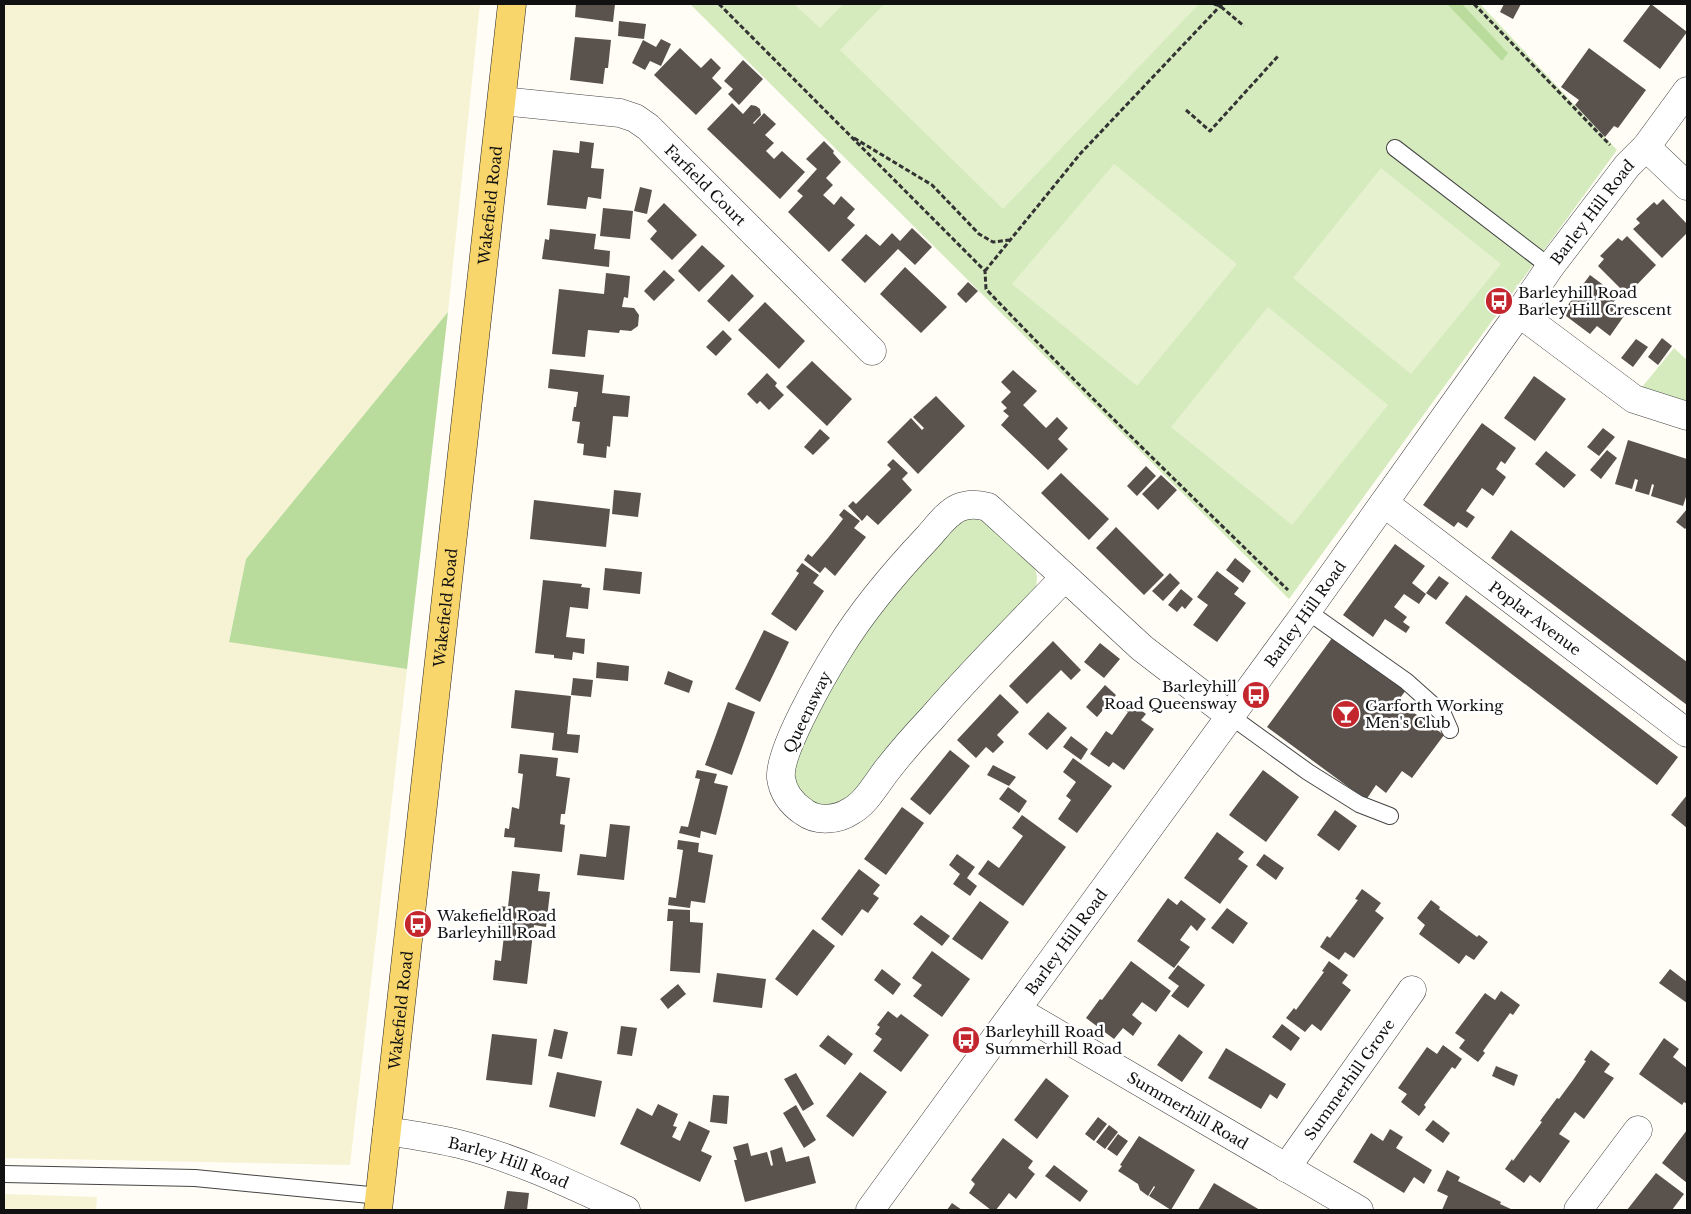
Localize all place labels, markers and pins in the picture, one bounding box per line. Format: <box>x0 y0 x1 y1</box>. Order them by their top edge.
place label: Barleyhill Road Barley Hill Crescent <box>1518 283 1672 319</box>
bus stop icon: Barleyhill Road Barley Hill Crescent <box>1484 286 1514 316</box>
place label: Barleyhill Road Queensway <box>1104 677 1237 713</box>
bus stop icon: Barleyhill Road Queensway <box>1241 680 1271 710</box>
place label: Garforth Working Men's Club <box>1365 696 1504 732</box>
bar icon: Garforth Working Men's Club <box>1331 699 1361 729</box>
place label: Wakefield Road Barleyhill Road <box>436 906 557 942</box>
bus stop icon: Wakefield Road Barleyhill Road <box>403 909 433 939</box>
place label: Barleyhill Road Summerhill Road <box>985 1022 1122 1058</box>
bus stop icon: Barleyhill Road Summerhill Road <box>951 1025 981 1055</box>

